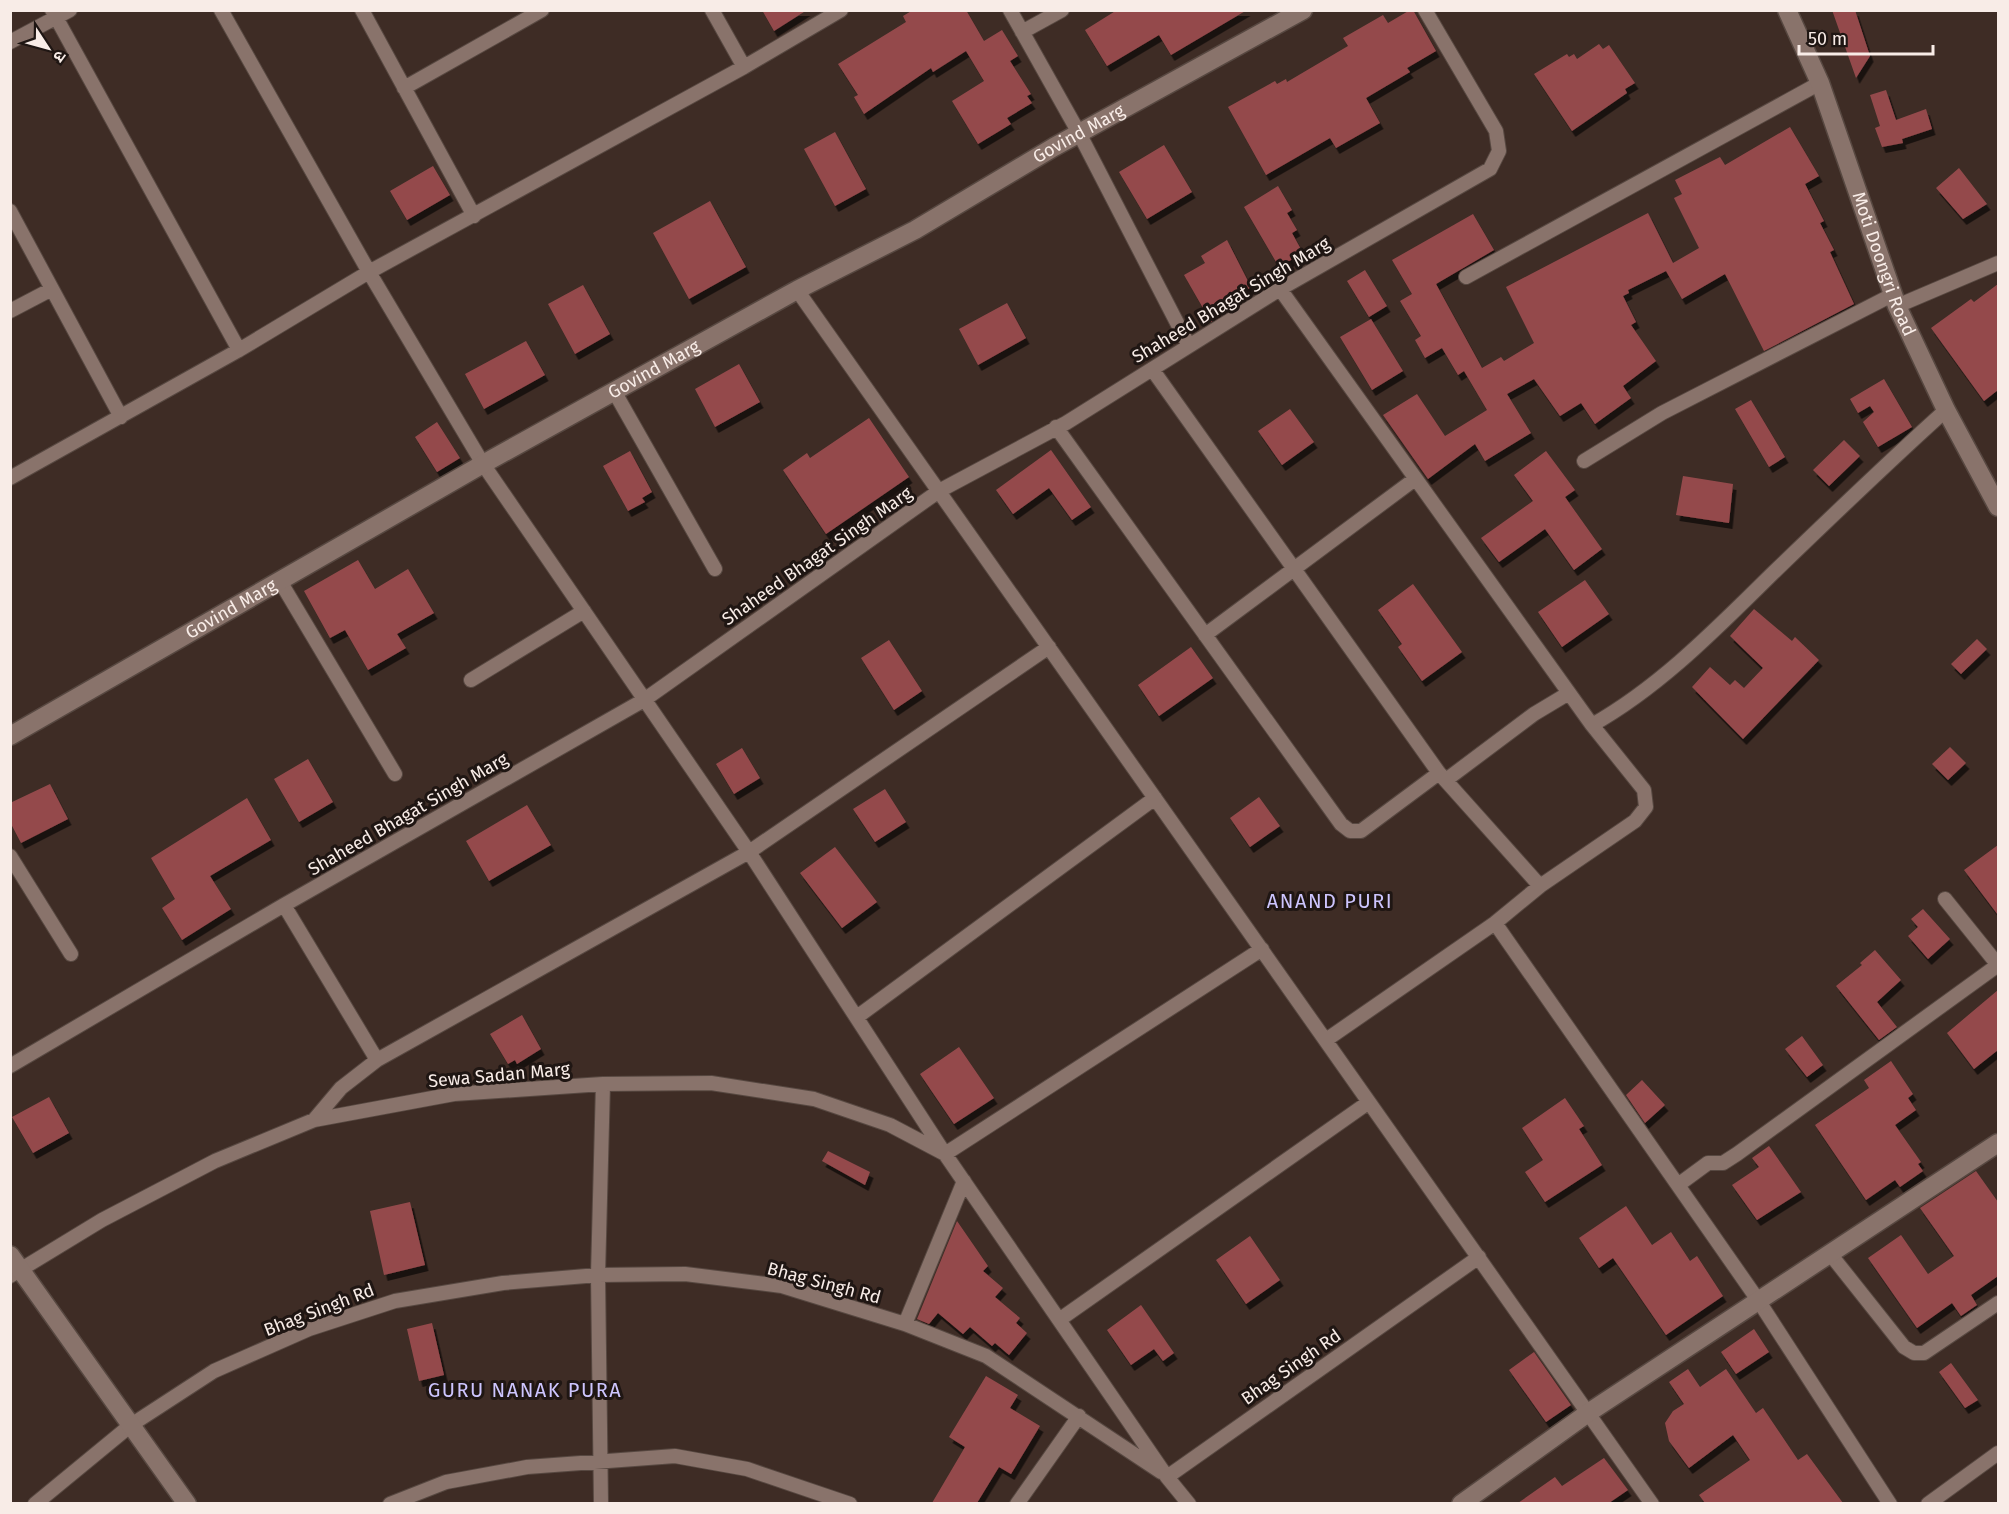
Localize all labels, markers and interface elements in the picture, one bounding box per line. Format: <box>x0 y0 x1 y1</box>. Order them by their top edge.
north arrow <box>18 18 78 78</box>
scale bar <box>1799 18 1932 56</box>
text: 50 m <box>1808 28 1847 50</box>
text: उ <box>49 47 70 66</box>
street label: Govind Marg <box>1029 99 1129 168</box>
street label: Moti Doongri Road <box>1847 189 1921 340</box>
street label: Shaheed Bhagat Singh Marg <box>1128 232 1334 368</box>
street label: Govind Marg <box>604 335 704 404</box>
street label: Shaheed Bhagat Singh Marg <box>718 482 917 630</box>
street label: Govind Marg <box>181 574 281 644</box>
street label: Shaheed Bhagat Singh Marg <box>304 747 512 880</box>
district label: ANAND PURI <box>1267 889 1393 913</box>
street label: Sewa Sadan Marg <box>427 1058 571 1092</box>
street label: Bhag Singh Rd <box>765 1257 883 1309</box>
street label: Bhag Singh Rd <box>261 1279 377 1341</box>
street label: Bhag Singh Rd <box>1237 1325 1345 1409</box>
district label: GURU NANAK PURA <box>428 1378 622 1402</box>

